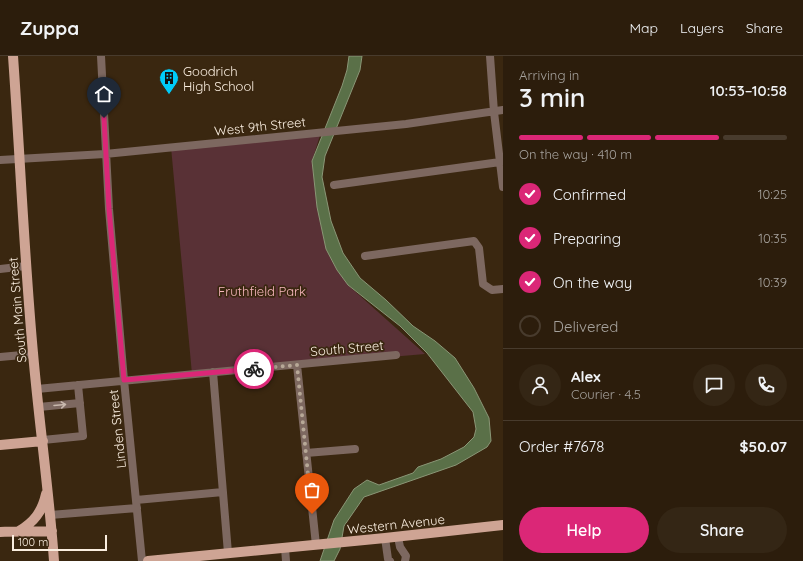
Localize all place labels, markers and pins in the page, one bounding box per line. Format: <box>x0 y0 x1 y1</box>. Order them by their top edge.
place label: Goodrich High School <box>183 63 254 94</box>
building icon: Goodrich High School <box>158 67 180 95</box>
pin <box>87 77 121 118</box>
pin <box>295 473 329 514</box>

